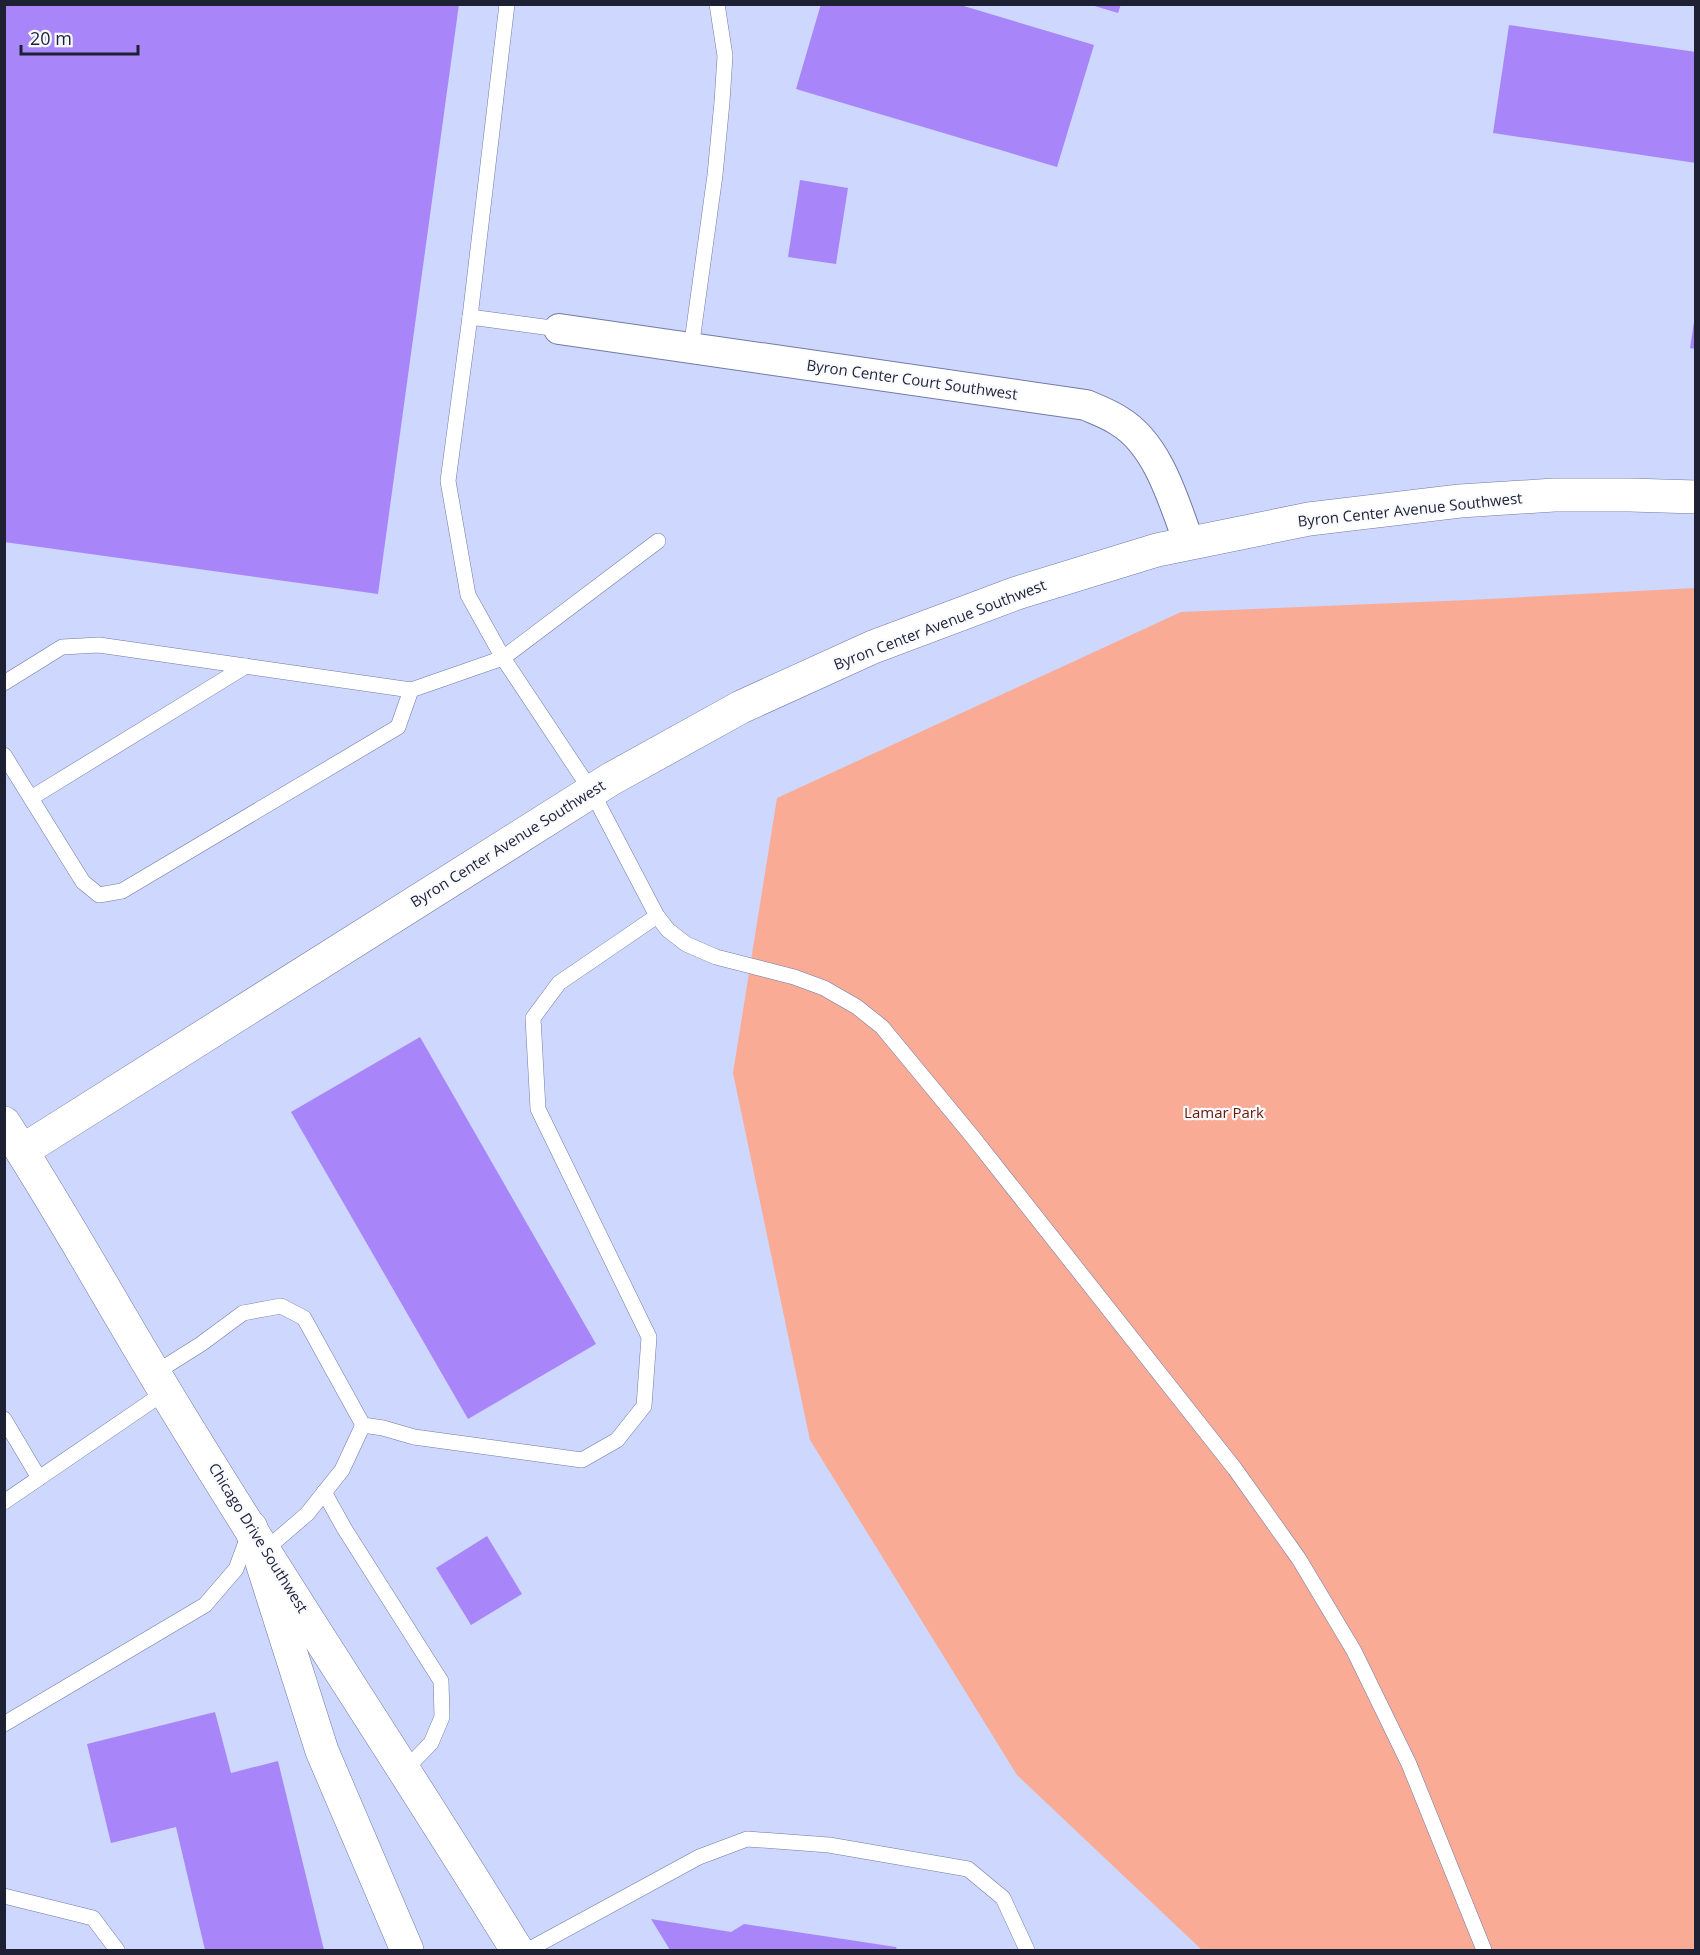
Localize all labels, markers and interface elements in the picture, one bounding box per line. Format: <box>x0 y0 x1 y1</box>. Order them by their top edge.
scale bar <box>21 18 138 56</box>
text: 20 m <box>30 26 72 50</box>
street label: Byron Center Court Southwest <box>805 354 1019 404</box>
street label: Byron Center Avenue Southwest <box>1296 487 1523 531</box>
street label: Byron Center Avenue Southwest <box>831 574 1049 674</box>
street label: Byron Center Avenue Southwest <box>406 775 609 912</box>
park label: Lamar Park <box>1184 1102 1264 1122</box>
street label: Chicago Drive Southwest <box>204 1459 313 1616</box>

